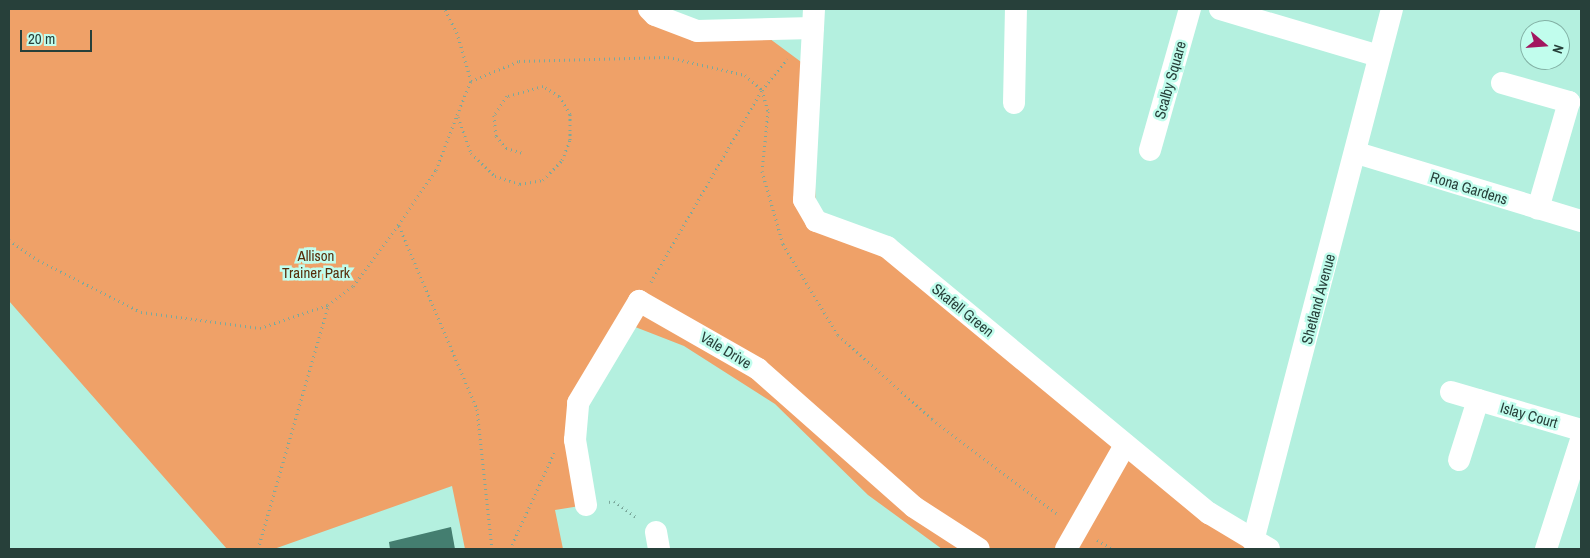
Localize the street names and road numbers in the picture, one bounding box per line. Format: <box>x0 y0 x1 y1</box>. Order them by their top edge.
street label: Scalby Square <box>1150 39 1190 121</box>
street label: Rona Gardens <box>1428 168 1510 208</box>
street label: Shetland Avenue <box>1297 252 1339 346</box>
street label: Skafell Green <box>928 280 998 340</box>
street label: Vale Drive <box>697 328 755 372</box>
street label: Islay Court <box>1498 398 1560 432</box>

